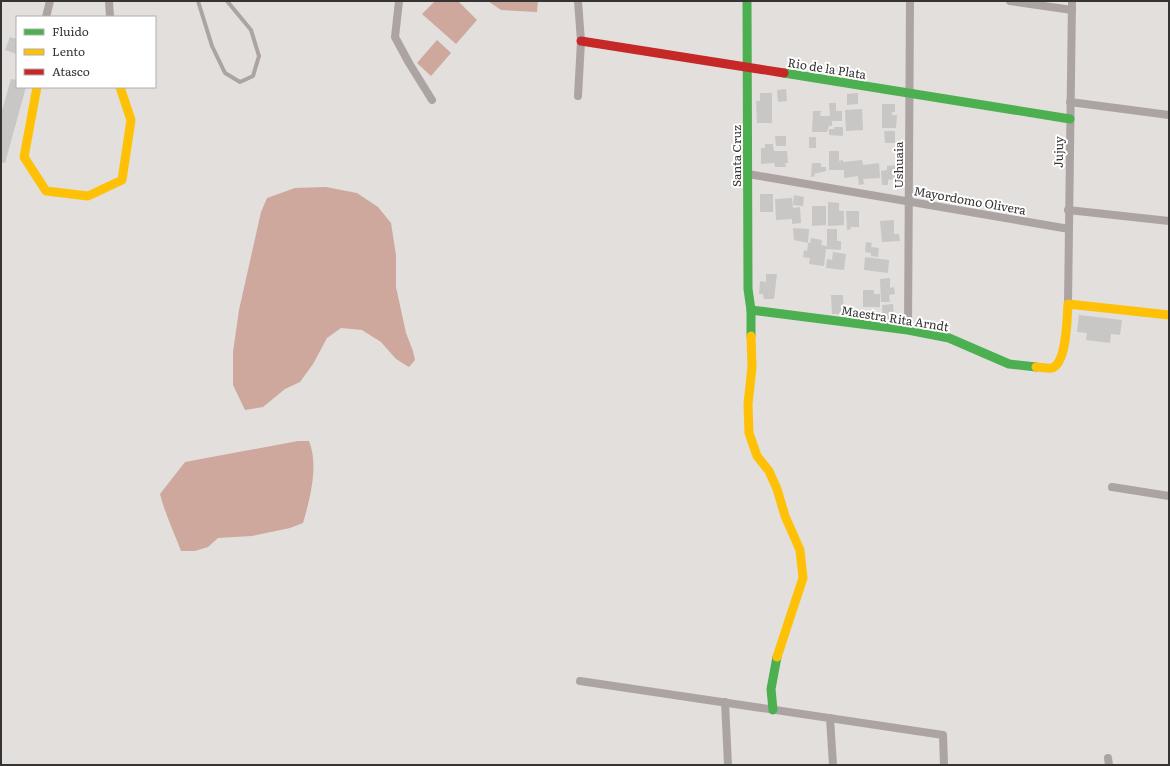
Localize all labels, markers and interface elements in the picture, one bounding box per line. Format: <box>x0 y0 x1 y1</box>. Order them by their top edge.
legend <box>16 16 156 88</box>
text: Fluido <box>52 22 89 40</box>
text: Lento <box>52 42 85 60</box>
street label: Rio de la Plata <box>786 53 868 83</box>
text: Atasco <box>52 62 90 80</box>
street label: Santa Cruz <box>727 125 745 187</box>
street label: Jujuy <box>1049 136 1067 168</box>
street label: Ushuaia <box>889 141 907 188</box>
street label: Mayordomo Olivera <box>913 181 1028 219</box>
street label: Maestra Rita Arndt <box>840 301 950 335</box>

